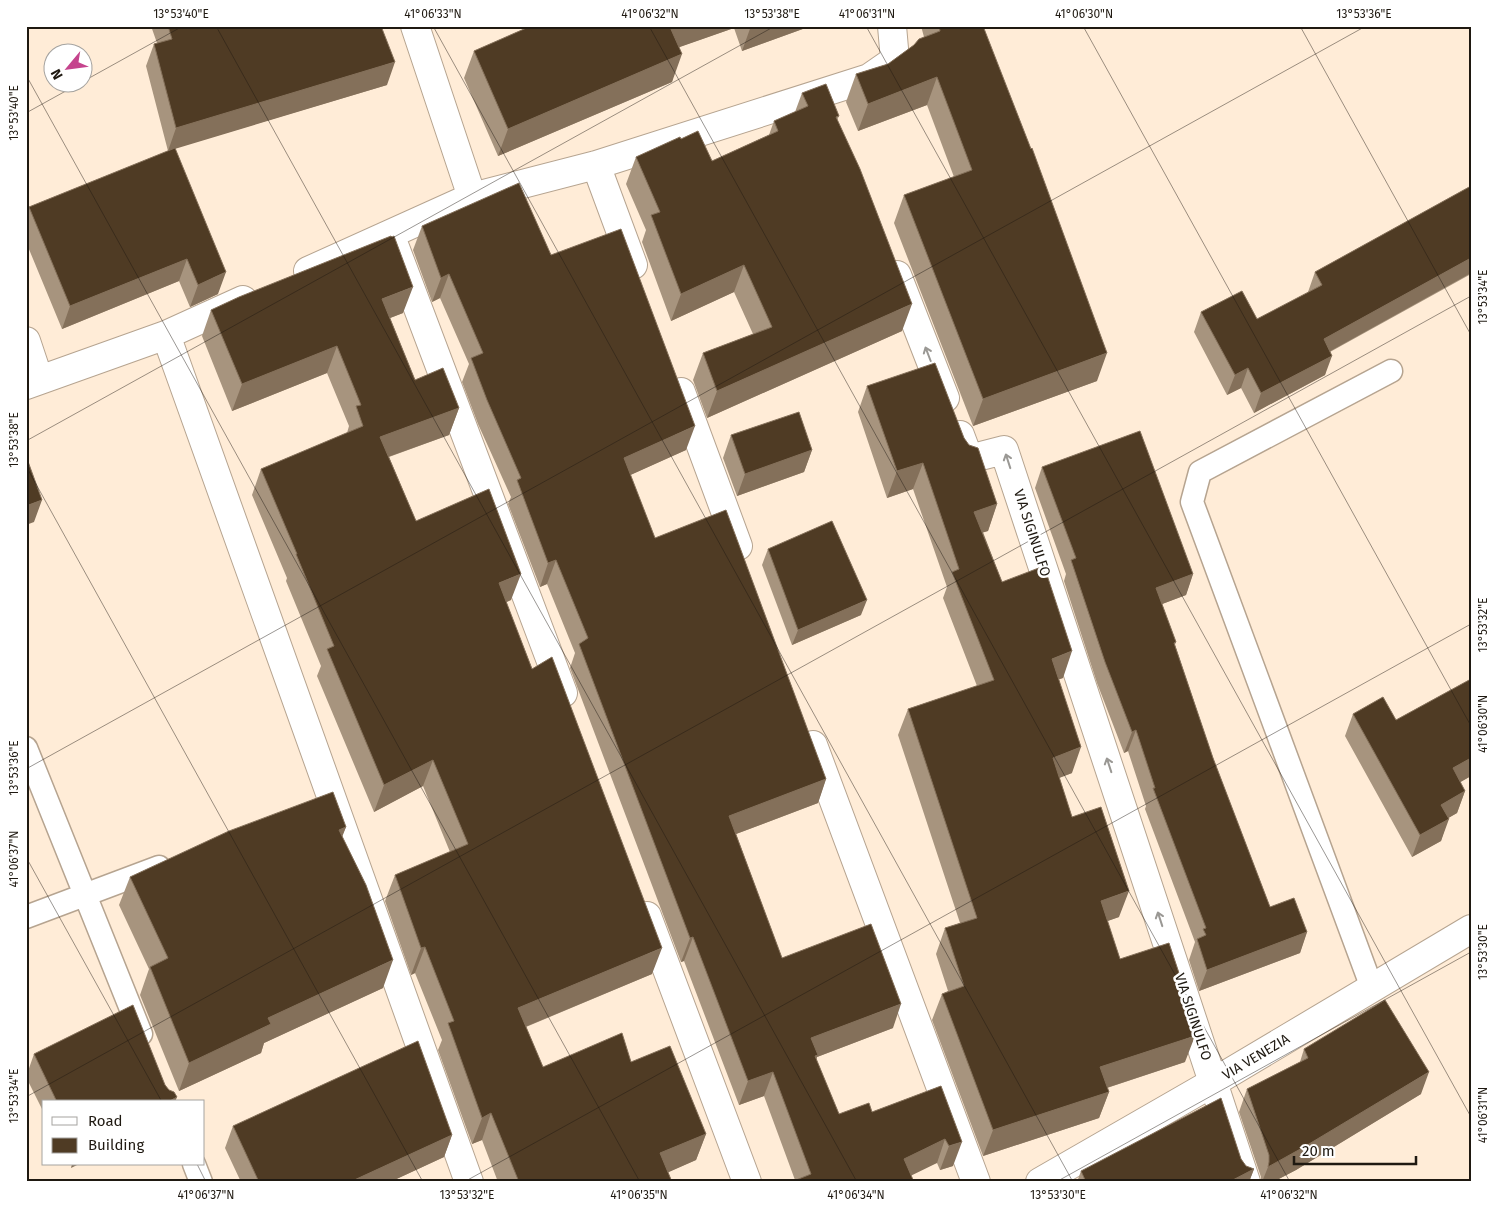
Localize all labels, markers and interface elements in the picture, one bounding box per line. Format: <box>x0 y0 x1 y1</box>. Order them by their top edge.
text: 13°53'40"E <box>153 7 209 21</box>
text: 41°06'33"N <box>404 7 462 21</box>
text: 41°06'32"N <box>621 7 679 21</box>
text: 13°53'38"E <box>744 7 800 21</box>
text: 41°06'31"N <box>839 7 895 21</box>
text: 41°06'30"N <box>1055 7 1113 21</box>
text: 13°53'36"E <box>1336 7 1392 21</box>
north arrow <box>42 42 92 92</box>
text: N <box>47 66 67 82</box>
text: 13°53'40"E <box>7 85 21 141</box>
text: 13°53'34"E <box>1476 270 1490 324</box>
one-way arrow <box>923 347 932 362</box>
text: 13°53'38"E <box>7 412 21 468</box>
one-way arrow <box>1003 454 1012 470</box>
street label: VIA SIGINULFO <box>1010 487 1054 579</box>
text: 13°53'32"E <box>1476 597 1490 653</box>
text: 41°06'30"N <box>1476 695 1490 753</box>
text: 13°53'36"E <box>7 740 21 796</box>
one-way arrow <box>1104 758 1113 773</box>
text: 41°06'37"N <box>7 831 21 888</box>
one-way arrow <box>1155 912 1165 928</box>
text: 13°53'30"E <box>1476 924 1490 980</box>
street label: VIA SIGINULFO <box>1171 971 1215 1063</box>
street label: VIA VENEZIA <box>1219 1030 1293 1084</box>
text: 13°53'34"E <box>7 1069 21 1123</box>
text: 41°06'31"N <box>1476 1087 1490 1143</box>
legend <box>42 1100 205 1166</box>
text: Road <box>88 1112 123 1130</box>
scale bar <box>1294 1133 1417 1165</box>
text: Building <box>88 1136 144 1154</box>
text: 20 m <box>1302 1142 1335 1160</box>
text: 41°06'37"N <box>178 1188 235 1202</box>
text: 13°53'32"E <box>439 1188 495 1202</box>
text: 41°06'35"N <box>610 1188 668 1202</box>
text: 41°06'34"N <box>827 1188 885 1202</box>
text: 13°53'30"E <box>1030 1188 1086 1202</box>
text: 41°06'32"N <box>1260 1188 1318 1202</box>

